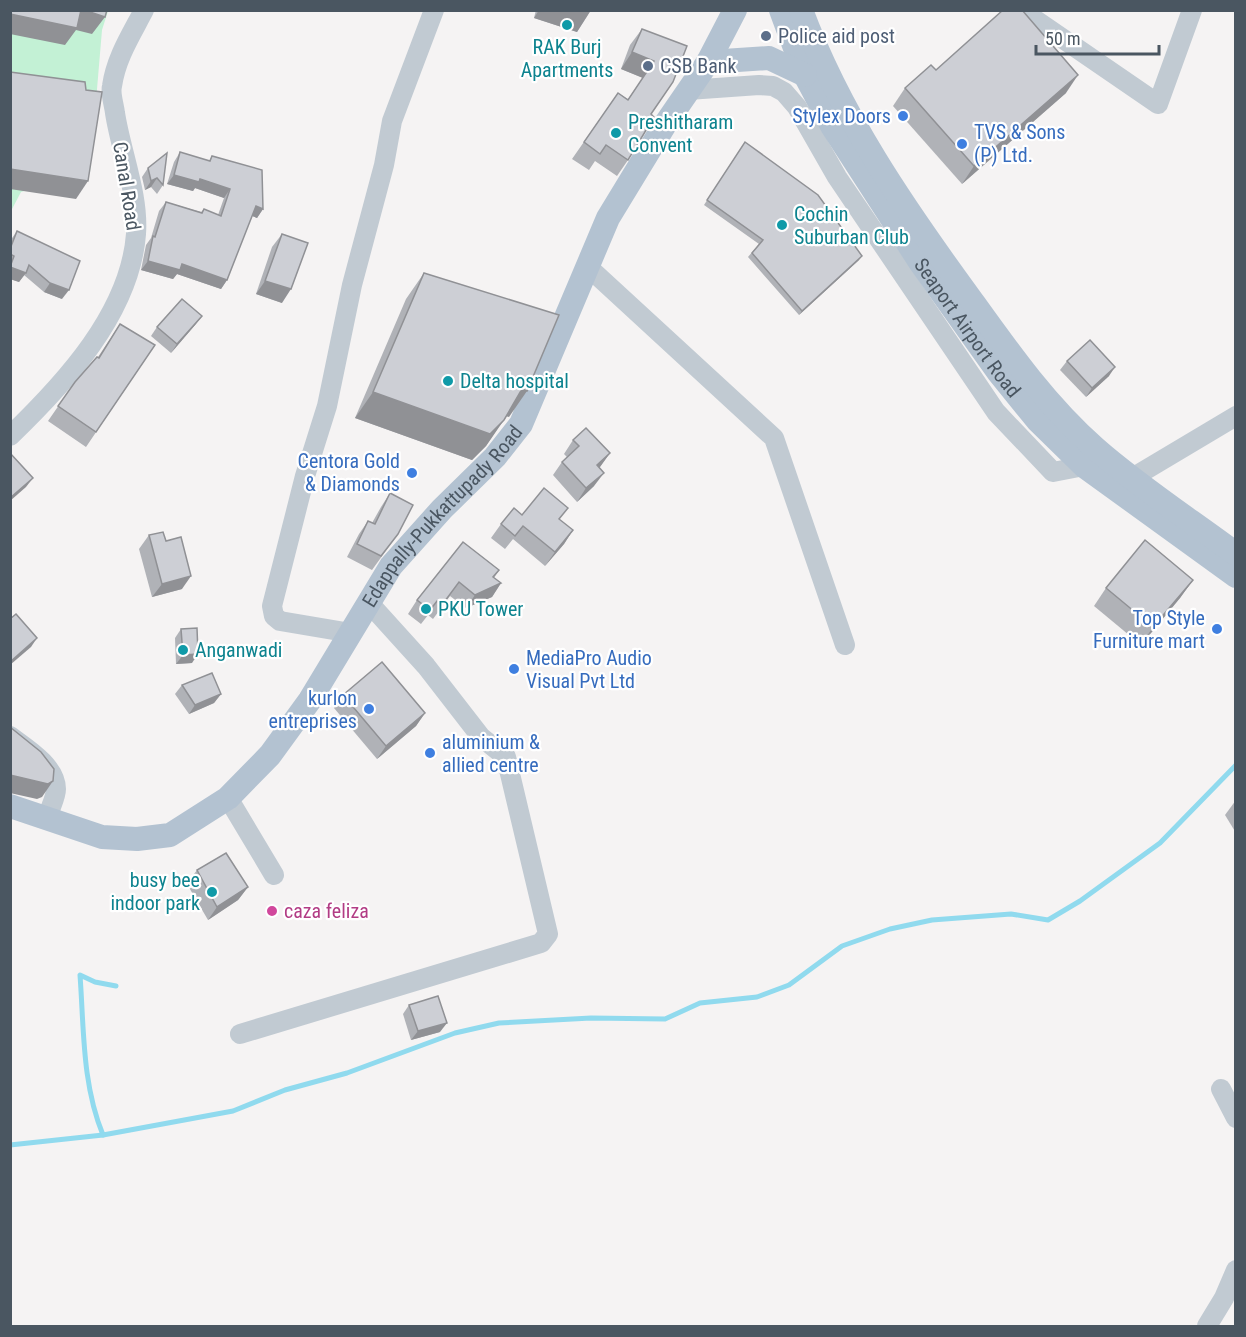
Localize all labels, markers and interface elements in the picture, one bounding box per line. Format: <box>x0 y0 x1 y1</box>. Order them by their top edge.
marker: RAK Burj Apartments <box>560 18 574 32</box>
scale bar <box>1036 18 1159 56</box>
place label: Police aid post <box>778 24 895 48</box>
text: 50 m <box>1045 28 1080 49</box>
marker: Police aid post <box>759 29 773 43</box>
place label: RAK Burj Apartments <box>521 35 613 82</box>
place label: CSB Bank <box>660 54 736 78</box>
marker: CSB Bank <box>641 59 655 73</box>
place label: Stylex Doors <box>792 104 891 128</box>
marker: Stylex Doors <box>896 109 910 123</box>
place label: Preshitharam Convent <box>628 110 733 157</box>
place label: TVS & Sons (P) Ltd. <box>974 120 1065 167</box>
marker: Preshitharam Convent <box>609 126 623 140</box>
marker: TVS & Sons (P) Ltd. <box>955 137 969 151</box>
street label: Canal Road <box>108 140 146 232</box>
place label: Cochin Suburban Club <box>794 202 909 249</box>
marker: Cochin Suburban Club <box>775 218 789 232</box>
street label: Seaport Airport Road <box>909 253 1026 402</box>
place label: Delta hospital <box>460 369 569 393</box>
marker: Delta hospital <box>441 374 455 388</box>
street label: Edappally-Pukkattupady Road <box>357 420 527 611</box>
place label: Centora Gold & Diamonds <box>298 449 400 496</box>
marker: Centora Gold & Diamonds <box>405 466 419 480</box>
place label: PKU Tower <box>438 597 523 621</box>
marker: PKU Tower <box>419 602 433 616</box>
place label: Top Style Furniture mart <box>1093 606 1205 653</box>
marker: Top Style Furniture mart <box>1210 622 1224 636</box>
place label: Anganwadi <box>195 638 282 662</box>
marker: Anganwadi <box>176 643 190 657</box>
place label: MediaPro Audio Visual Pvt Ltd <box>526 646 652 693</box>
marker: MediaPro Audio Visual Pvt Ltd <box>507 662 521 676</box>
place label: kurlon entreprises <box>269 686 357 733</box>
marker: kurlon entreprises <box>362 702 376 716</box>
place label: aluminium & allied centre <box>442 730 540 777</box>
marker: aluminium & allied centre <box>423 746 437 760</box>
place label: busy bee indoor park <box>110 868 200 915</box>
marker: busy bee indoor park <box>205 885 219 899</box>
place label: caza feliza <box>284 899 369 923</box>
marker: caza feliza <box>265 904 279 918</box>

